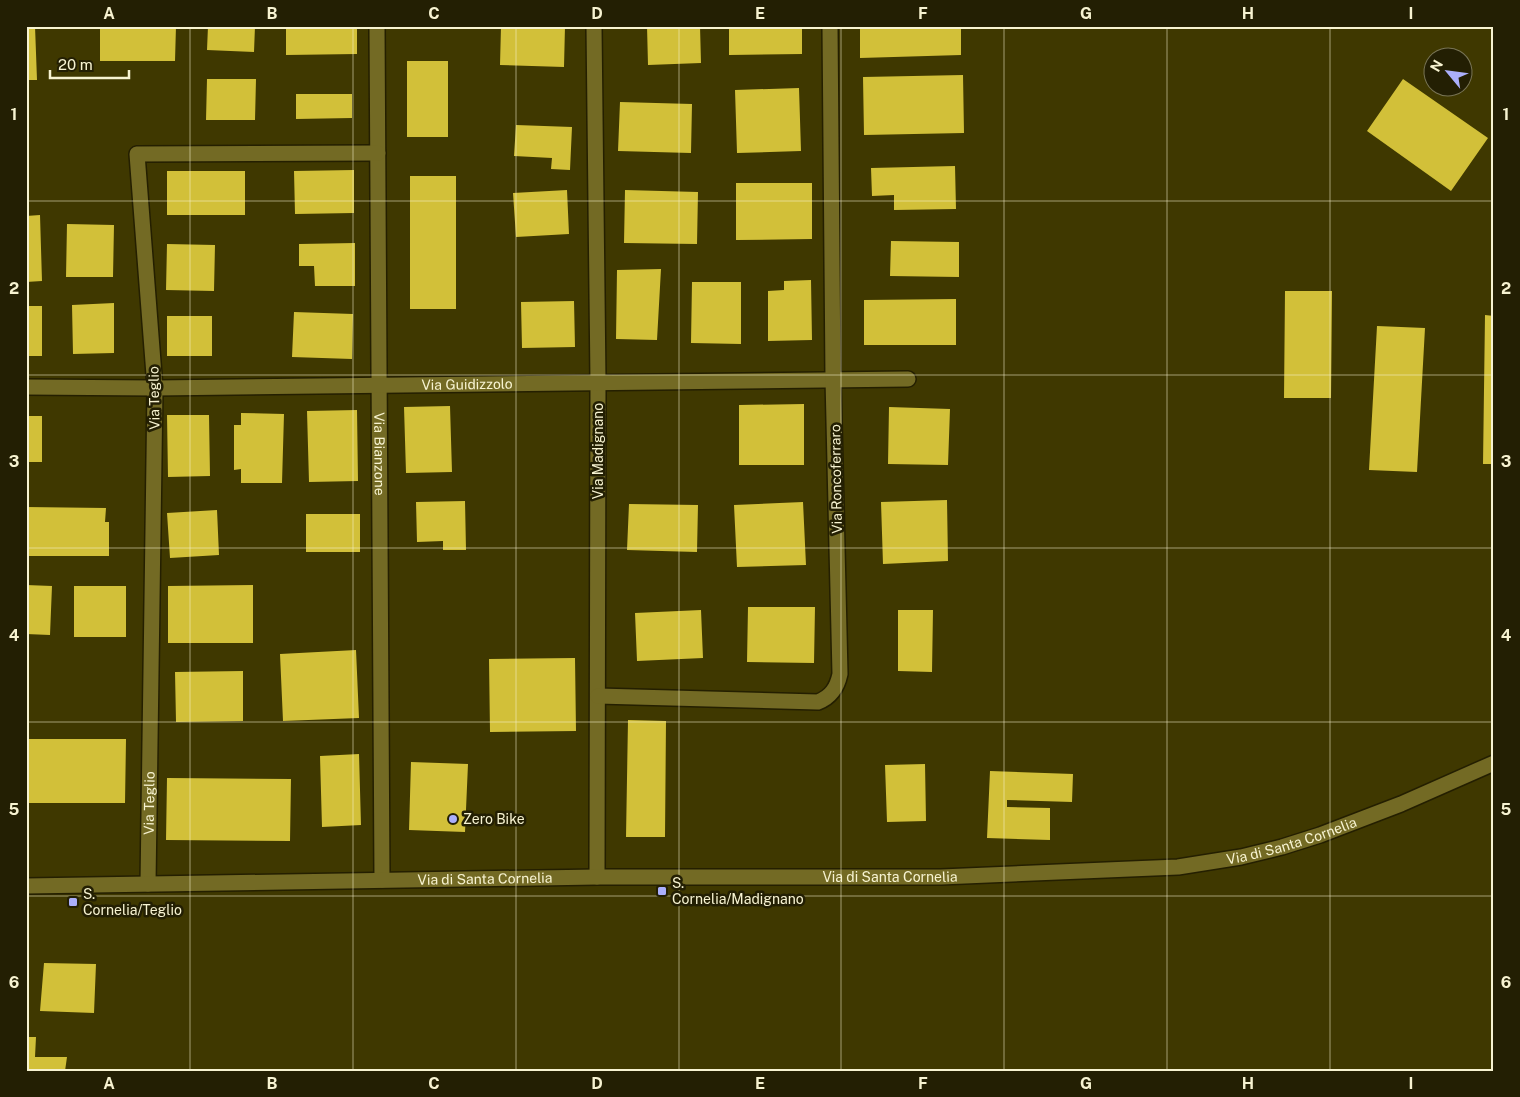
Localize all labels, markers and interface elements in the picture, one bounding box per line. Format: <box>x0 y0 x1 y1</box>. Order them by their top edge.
text: A <box>103 4 115 23</box>
text: B <box>267 4 278 23</box>
text: C <box>428 4 440 23</box>
text: D <box>591 4 603 23</box>
text: E <box>755 4 765 23</box>
text: F <box>918 4 928 23</box>
text: G <box>1080 4 1092 23</box>
text: H <box>1242 4 1254 23</box>
text: I <box>1409 4 1413 23</box>
scale bar <box>50 48 129 80</box>
north arrow <box>1422 48 1472 98</box>
text: 20 m <box>58 56 93 73</box>
text: N <box>1427 57 1446 74</box>
text: 1 <box>11 105 17 124</box>
text: 1 <box>1503 105 1509 124</box>
text: 2 <box>9 279 19 298</box>
text: 2 <box>1501 279 1511 298</box>
street label: Via Teglio <box>145 366 163 430</box>
street label: Via Guidizzolo <box>421 376 513 393</box>
street label: Via Madignano <box>590 403 606 499</box>
street label: Via Bianzone <box>371 412 388 496</box>
street label: Via Roncoferraro <box>827 424 845 534</box>
text: 3 <box>9 452 19 471</box>
text: 3 <box>1501 452 1511 471</box>
text: 4 <box>9 626 20 645</box>
text: 4 <box>1501 626 1512 645</box>
street label: Via Teglio <box>141 771 158 835</box>
text: 5 <box>9 800 20 819</box>
text: 5 <box>1501 800 1512 819</box>
place label: Zero Bike <box>463 811 525 827</box>
marker: Zero Bike <box>447 813 459 825</box>
street label: Via di Santa Cornelia <box>1225 814 1359 867</box>
street label: Via di Santa Cornelia <box>822 868 958 885</box>
street label: Via di Santa Cornelia <box>417 870 553 888</box>
place label: S. Cornelia/Madignano <box>672 875 804 907</box>
marker: S. Cornelia/Madignano <box>656 885 668 897</box>
place label: S. Cornelia/Teglio <box>83 886 182 918</box>
marker: S. Cornelia/Teglio <box>67 896 79 908</box>
text: 6 <box>9 973 19 992</box>
text: 6 <box>1501 973 1511 992</box>
text: A <box>103 1074 115 1093</box>
text: B <box>267 1074 278 1093</box>
text: C <box>428 1074 440 1093</box>
text: D <box>591 1074 603 1093</box>
text: E <box>755 1074 765 1093</box>
text: F <box>918 1074 928 1093</box>
text: G <box>1080 1074 1092 1093</box>
text: H <box>1242 1074 1254 1093</box>
text: I <box>1409 1074 1413 1093</box>

